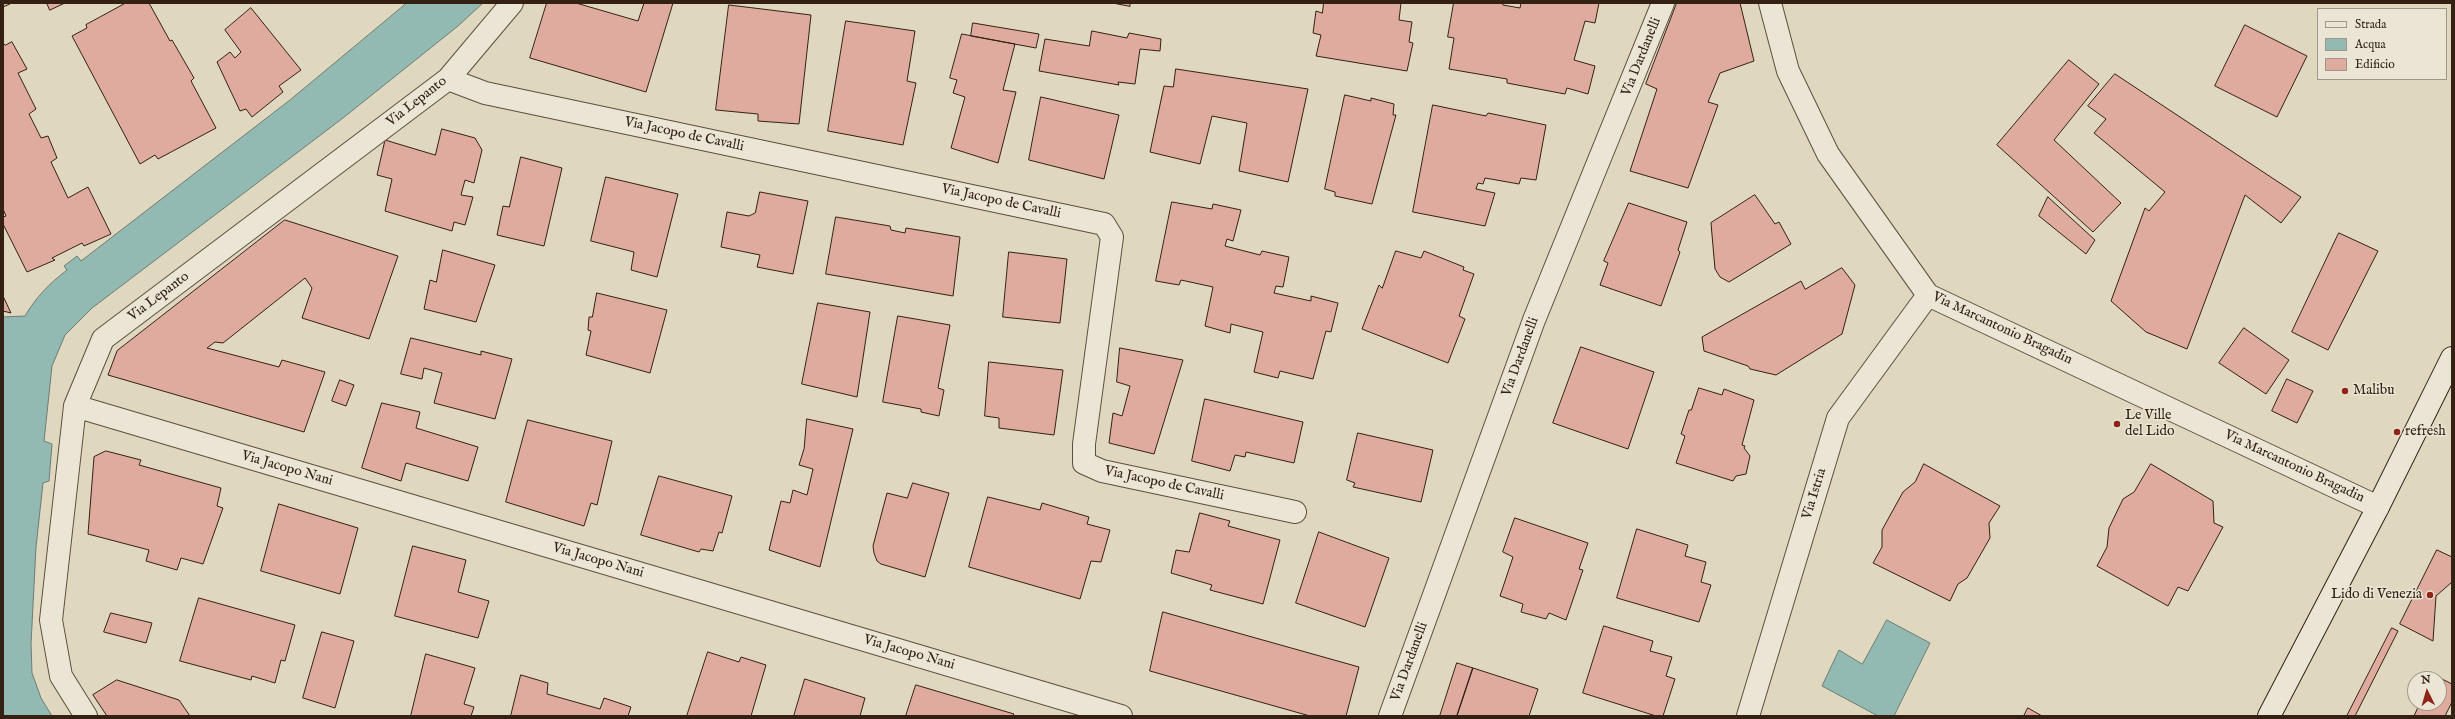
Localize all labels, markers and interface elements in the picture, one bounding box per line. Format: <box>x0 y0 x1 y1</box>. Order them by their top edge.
legend <box>2317 8 2447 80</box>
street label: Via Dardanelli <box>1619 15 1665 99</box>
text: Strada <box>2355 17 2386 32</box>
text: Acqua <box>2355 37 2386 52</box>
text: Edificio <box>2355 57 2395 72</box>
street label: Via Lepanto <box>384 73 450 131</box>
street label: Via Jacopo de Cavalli <box>623 114 745 156</box>
street label: Via Jacopo de Cavalli <box>940 181 1062 223</box>
street label: Via Lepanto <box>125 269 193 325</box>
street label: Via Marcantonio Bragadin <box>1929 289 2075 369</box>
street label: Via Dardanelli <box>1499 315 1543 399</box>
place label: Malibu <box>2353 383 2394 399</box>
marker: Malibu <box>2340 386 2350 396</box>
place label: Le Ville del Lido <box>2125 408 2174 440</box>
marker: Le Ville del Lido <box>2112 419 2122 429</box>
place label: refresh <box>2405 424 2446 440</box>
street label: Via Marcantonio Bragadin <box>2221 427 2367 507</box>
marker: refresh <box>2392 427 2402 437</box>
street label: Via Jacopo Nani <box>239 448 335 490</box>
street label: Via Jacopo de Cavalli <box>1103 463 1225 505</box>
street label: Via Istria <box>1799 466 1831 522</box>
street label: Via Jacopo Nani <box>550 540 646 582</box>
place label: Lido di Venezia <box>2331 587 2422 603</box>
marker: Lido di Venezia <box>2425 590 2435 600</box>
street label: Via Dardanelli <box>1388 620 1432 704</box>
street label: Via Jacopo Nani <box>861 632 957 674</box>
north arrow <box>2407 671 2447 711</box>
text: N <box>2421 673 2431 687</box>

